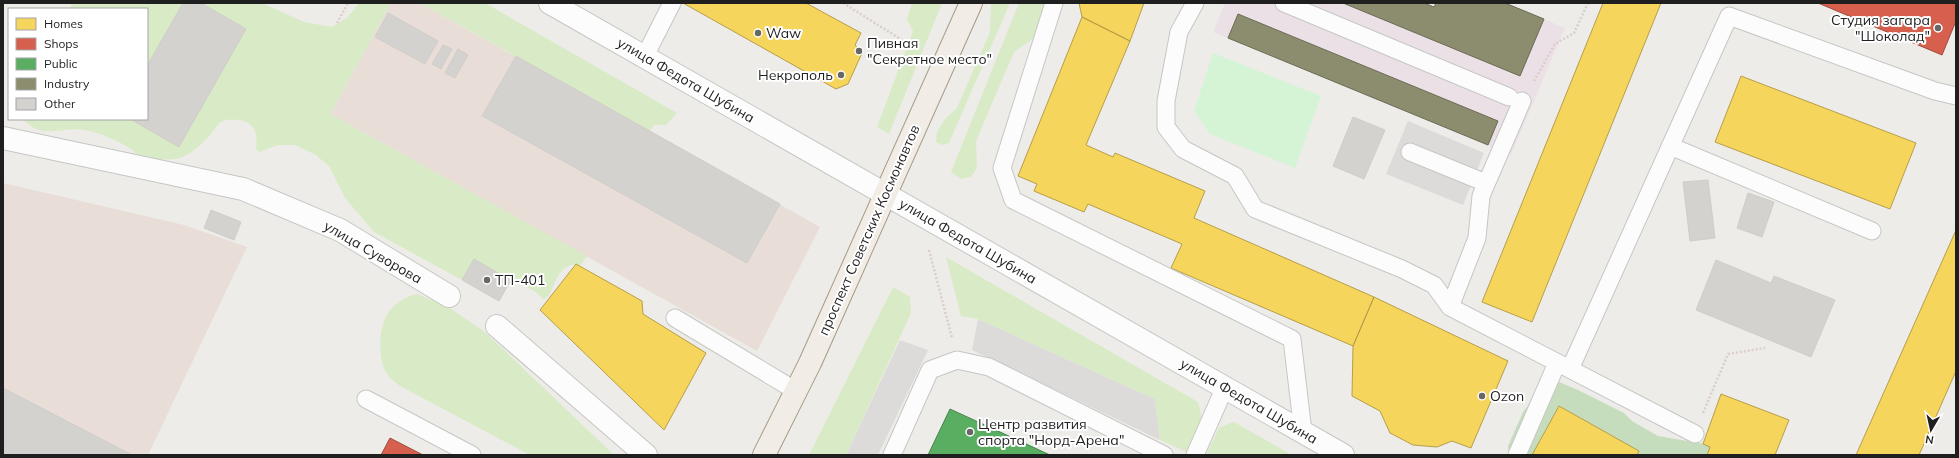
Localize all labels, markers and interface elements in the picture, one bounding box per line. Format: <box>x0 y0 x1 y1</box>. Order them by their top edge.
legend <box>8 8 148 120</box>
place label: Студия загара "Шоколад" <box>1831 11 1930 45</box>
text: Homes <box>44 16 83 31</box>
marker: Студия загара "Шоколад" <box>1933 23 1943 33</box>
place label: Waw <box>766 24 801 42</box>
marker: Waw <box>753 28 763 38</box>
street label: улица Федота Шубина <box>614 33 758 127</box>
place label: Пивная "Секретное место" <box>867 34 992 68</box>
text: Shops <box>44 36 79 51</box>
marker: Пивная "Секретное место" <box>854 46 864 56</box>
text: Public <box>44 56 78 71</box>
place label: Некрополь <box>758 66 833 84</box>
marker: Некрополь <box>836 70 846 80</box>
text: Industry <box>44 76 90 91</box>
text: Other <box>44 96 76 111</box>
street label: проспект Советских Космонавтов <box>814 122 924 338</box>
street label: улица Федота Шубина <box>896 194 1040 288</box>
street label: улица Суворова <box>321 217 425 287</box>
place label: ТП-401 <box>495 271 545 289</box>
marker: ТП-401 <box>482 275 492 285</box>
street label: улица Федота Шубина <box>1177 354 1321 448</box>
place label: Ozon <box>1490 387 1524 405</box>
marker: Ozon <box>1477 391 1487 401</box>
north arrow <box>1911 410 1951 450</box>
place label: Центр развития спорта "Норд-Арена" <box>978 415 1124 449</box>
marker: Центр развития спорта "Норд-Арена" <box>965 427 975 437</box>
text: N <box>1924 432 1935 447</box>

